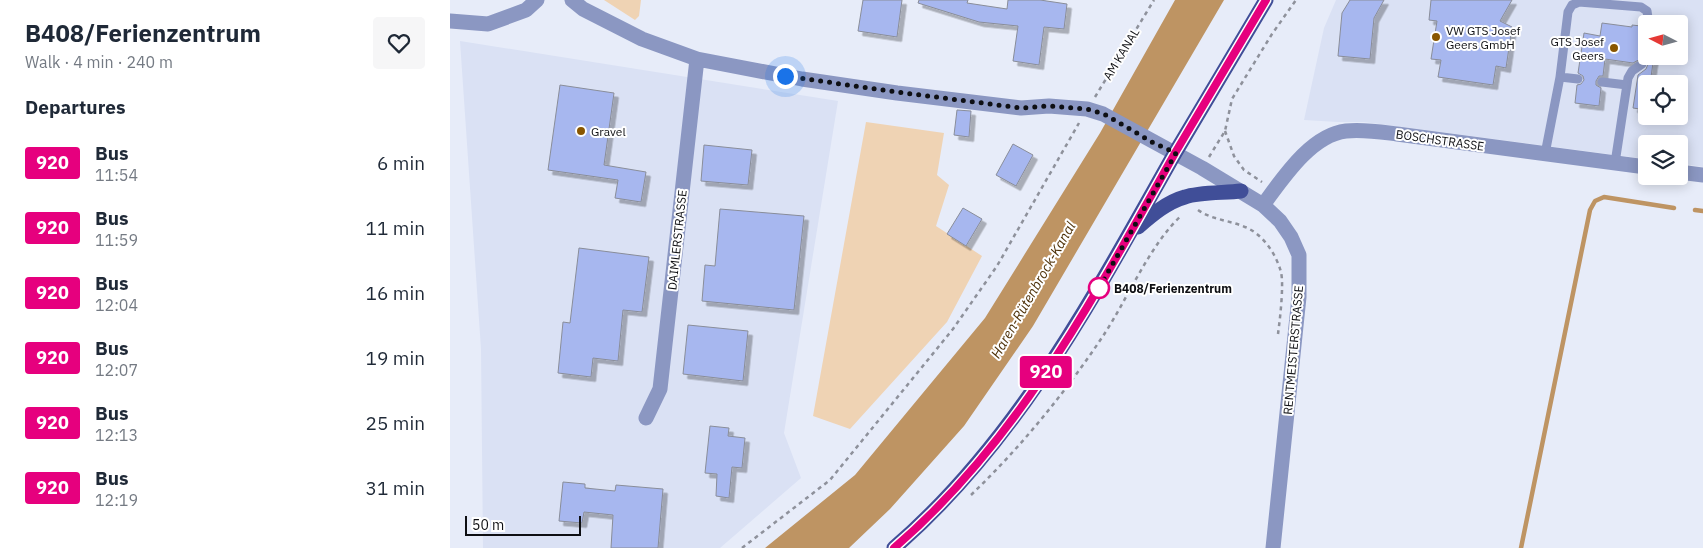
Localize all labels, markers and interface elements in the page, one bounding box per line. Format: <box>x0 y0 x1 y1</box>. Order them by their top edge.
north arrow <box>1638 15 1688 65</box>
map controls <box>1638 15 1688 185</box>
text: B408/Ferienzentrum <box>25 17 261 49</box>
button: heart <box>373 17 425 69</box>
place label: VW GTS Josef Geers GmbH <box>1446 23 1521 52</box>
street label: AM KANAL <box>1100 25 1142 83</box>
marker: VW GTS Josef Geers GmbH <box>1430 31 1442 43</box>
place label: GTS Josef Geers <box>1550 34 1604 63</box>
marker: GTS Josef Geers <box>1608 42 1620 54</box>
text: Walk · 4 min · 240 m <box>25 52 173 72</box>
your location <box>773 64 798 89</box>
button: locate <box>1638 75 1688 125</box>
text: Departures <box>25 95 125 119</box>
place label: Gravel <box>591 124 626 139</box>
marker: Gravel <box>575 125 587 137</box>
street label: BOSCHSTRASSE <box>1395 126 1485 154</box>
button: layers <box>1638 135 1688 185</box>
text: Bus <box>95 141 129 165</box>
text: 920 <box>36 151 69 174</box>
text: 6 min <box>377 151 425 175</box>
text: 11:54 <box>95 165 138 185</box>
street label: DAIMLERSTRASSE <box>664 189 690 291</box>
text: Bus <box>95 206 129 230</box>
text: 920 <box>36 216 69 239</box>
text: 11 min <box>366 216 425 240</box>
water label: Haren-Rütenbrock-Kanal <box>987 218 1080 361</box>
text: 11:59 <box>95 230 138 250</box>
text: Bus <box>95 271 129 295</box>
marker: B408/Ferienzentrum <box>1088 277 1110 299</box>
text: 920 <box>36 281 69 304</box>
text: 16 min <box>366 281 425 305</box>
place label: B408/Ferienzentrum <box>1114 281 1232 296</box>
street label: RENTMEISTERSTRASSE <box>1280 285 1306 415</box>
text: 12:04 <box>95 295 138 315</box>
text: Bus <box>95 336 129 360</box>
text: 920 <box>36 346 69 369</box>
text: 19 min <box>366 346 425 370</box>
line badge: 920 <box>1017 356 1075 388</box>
text: 12:07 <box>95 360 138 380</box>
text: 920 <box>1030 360 1062 383</box>
text: Bus <box>95 401 129 425</box>
text: 920 <box>36 411 69 434</box>
text: 25 min <box>366 411 425 435</box>
text: 12:13 <box>95 425 138 445</box>
text: Bus <box>95 466 129 490</box>
text: 920 <box>36 476 69 499</box>
text: 31 min <box>366 476 425 500</box>
text: 12:19 <box>95 490 138 510</box>
scale bar <box>465 513 581 536</box>
text: 50 m <box>472 516 504 534</box>

